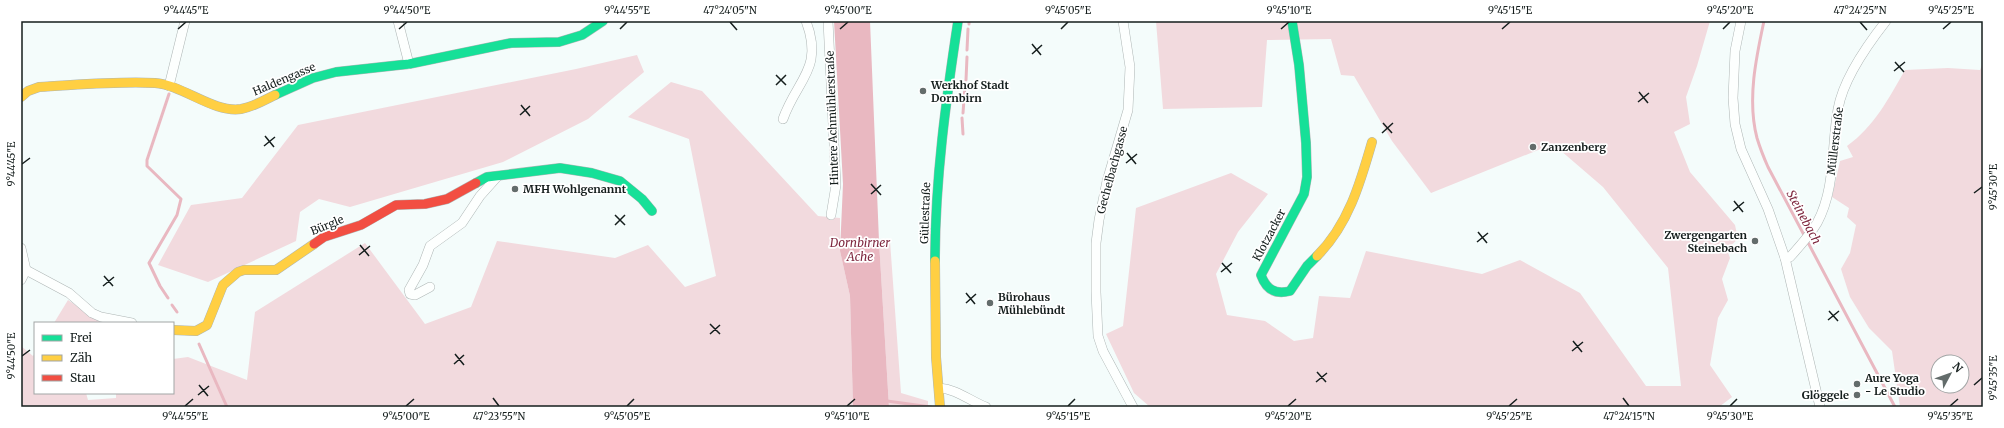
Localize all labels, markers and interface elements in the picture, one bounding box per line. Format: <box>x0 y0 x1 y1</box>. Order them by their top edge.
text: 9°44'45"E <box>164 4 209 17</box>
text: 9°44'50"E <box>384 4 431 17</box>
text: 9°44'55"E <box>604 4 650 17</box>
text: 47°24'05"N <box>703 4 757 17</box>
text: 9°45'00"E <box>824 4 872 17</box>
text: 9°45'05"E <box>1045 4 1092 17</box>
text: 9°45'10"E <box>1267 4 1312 17</box>
text: 9°45'15"E <box>1488 4 1533 17</box>
text: 9°45'20"E <box>1707 4 1754 17</box>
text: 47°24'25"N <box>1834 4 1887 17</box>
text: 9°45'25"E <box>1928 4 1974 17</box>
street label: Hintere Achmühlerstraße <box>823 50 841 186</box>
street label: Haldengasse <box>250 59 318 99</box>
place label: Werkhof Stadt Dornbirn <box>930 78 1009 105</box>
marker: Werkhof Stadt Dornbirn <box>918 86 928 96</box>
street label: Müllerstraße <box>1824 106 1846 176</box>
street label: Gechelbachgasse <box>1094 124 1130 215</box>
place label: Zanzenberg <box>1541 140 1606 154</box>
text: 9°44'45"E <box>5 141 18 186</box>
marker: Zanzenberg <box>1528 142 1538 152</box>
text: 9°45'30"E <box>1987 163 2000 210</box>
place label: MFH Wohlgenannt <box>523 182 627 196</box>
street label: Gütlestraße <box>917 182 933 244</box>
marker: MFH Wohlgenannt <box>510 184 520 194</box>
water label: Steinebach <box>1783 187 1825 247</box>
street label: Klotzacker <box>1249 206 1289 264</box>
street label: Bürgle <box>308 212 346 238</box>
place label: Zwergengarten Steinebach <box>1664 228 1748 255</box>
water label: Dornbirner Ache <box>829 235 891 264</box>
marker: Zwergengarten Steinebach <box>1750 236 1760 246</box>
place label: Bürohaus Mühlebündt <box>998 290 1066 317</box>
marker: Bürohaus Mühlebündt <box>985 298 995 308</box>
legend <box>34 322 174 394</box>
text: Frei <box>70 330 92 345</box>
text: 9°44'50"E <box>5 332 18 379</box>
text: Zäh <box>70 350 92 365</box>
north arrow <box>1930 354 1970 394</box>
text: 9°45'35"E <box>1987 355 2000 401</box>
text: N <box>1949 360 1966 376</box>
text: Stau <box>70 370 96 385</box>
place label: Aure Yoga - Le Studio <box>1864 371 1925 398</box>
marker: Aure Yoga - Le Studio <box>1852 379 1862 389</box>
place label: Glöggele <box>1802 388 1849 402</box>
marker: Glöggele <box>1852 390 1862 400</box>
text: 9°44'55"E <box>162 410 208 423</box>
text: 9°45'00"E <box>382 410 430 423</box>
text: 47°23'55"N <box>473 410 526 423</box>
text: 9°45'05"E <box>604 410 651 423</box>
text: 9°45'10"E <box>825 410 870 423</box>
text: 9°45'15"E <box>1046 410 1091 423</box>
text: 9°45'20"E <box>1265 410 1312 423</box>
text: 9°45'25"E <box>1486 410 1532 423</box>
text: 47°24'15"N <box>1603 410 1655 423</box>
text: 9°45'30"E <box>1707 410 1754 423</box>
text: 9°45'35"E <box>1927 410 1973 423</box>

